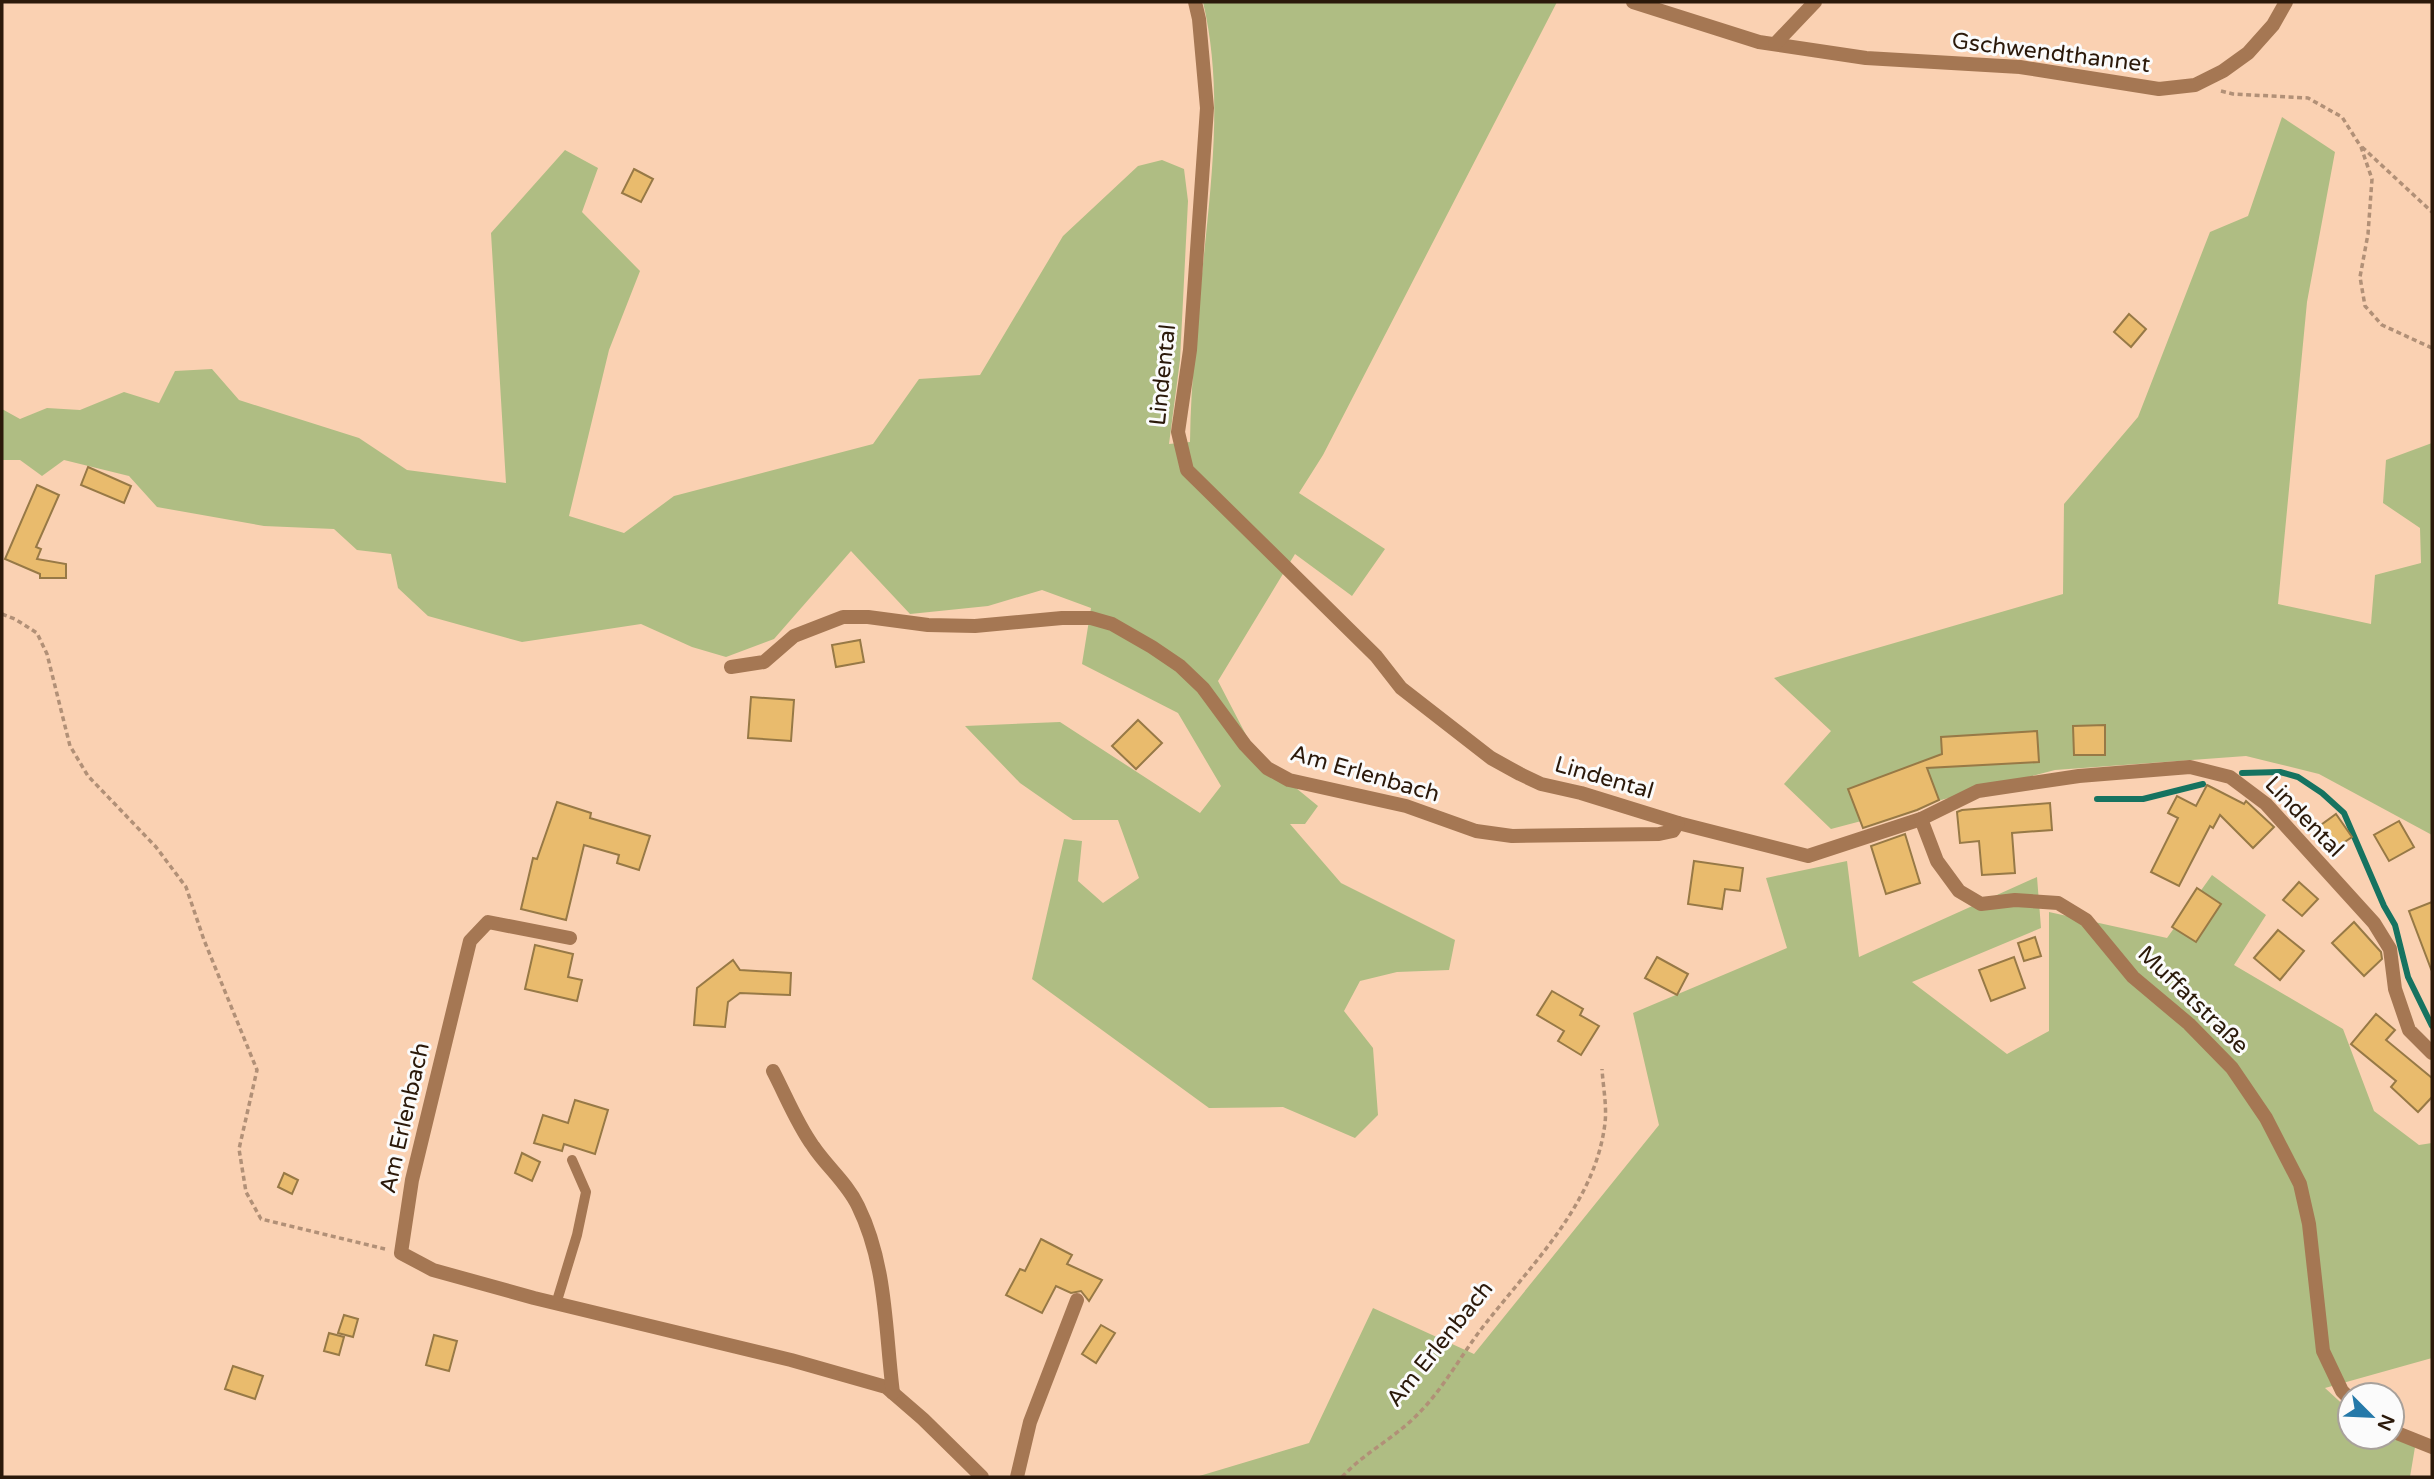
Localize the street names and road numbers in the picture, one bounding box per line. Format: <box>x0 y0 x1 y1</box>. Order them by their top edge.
street label: Gschwendthannet <box>1950 27 2152 79</box>
street label: Lindental <box>1144 323 1182 427</box>
street label: Am Erlenbach <box>1287 739 1443 809</box>
street label: Lindental <box>1551 751 1657 805</box>
street label: Lindental <box>2259 771 2349 863</box>
street label: Muffatstraße <box>2132 940 2254 1060</box>
street label: Am Erlenbach <box>374 1040 436 1196</box>
street label: Am Erlenbach <box>1381 1275 1499 1413</box>

